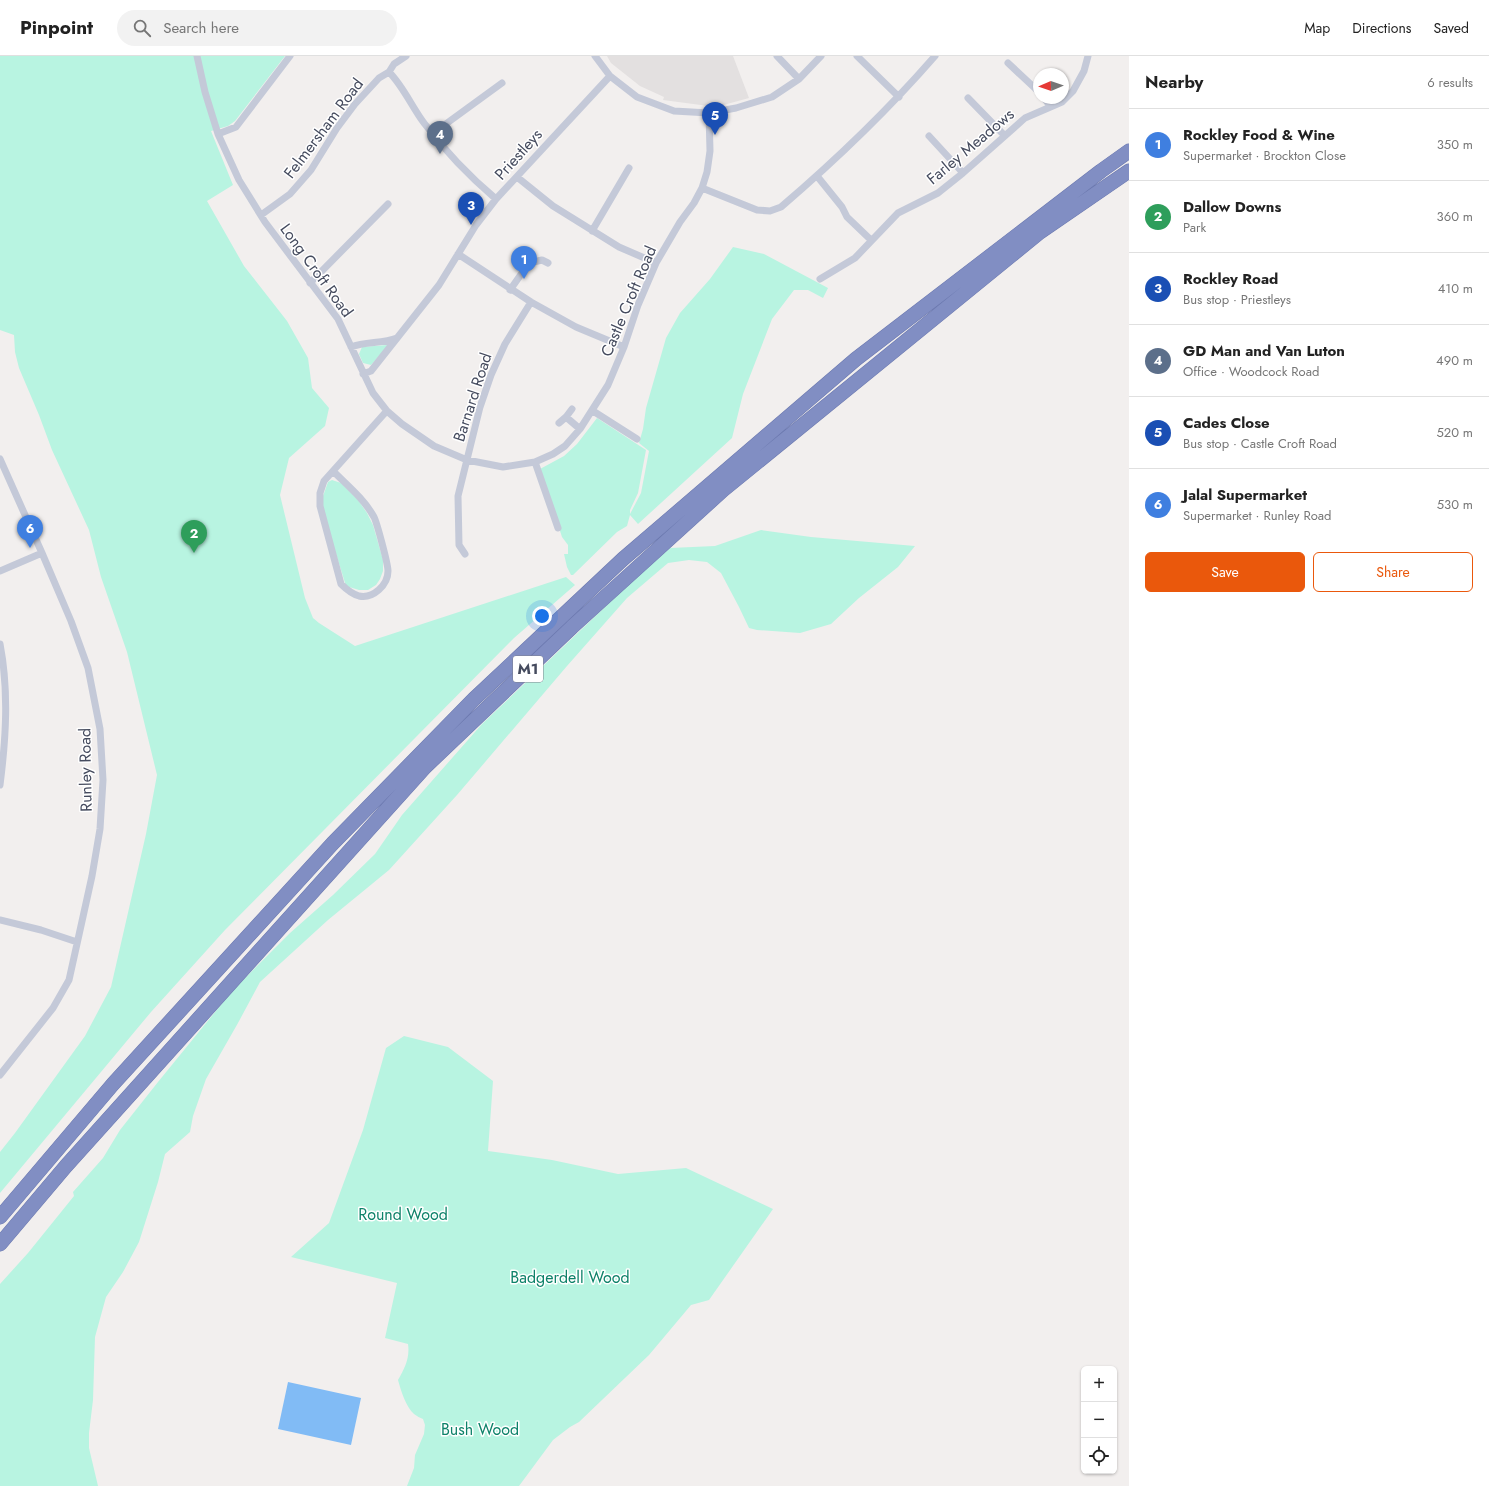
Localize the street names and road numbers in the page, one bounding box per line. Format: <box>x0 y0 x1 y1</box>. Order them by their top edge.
street label: Felmersham Road <box>278 73 369 183</box>
street label: Farley Meadows <box>922 103 1019 190</box>
street label: Priestleys <box>489 124 548 185</box>
street label: Long Croft Road <box>275 219 359 322</box>
street label: Castle Croft Road <box>595 242 662 360</box>
street label: Barnard Road <box>447 350 498 445</box>
road number: M1 <box>513 656 543 682</box>
street label: Runley Road <box>73 728 98 812</box>

